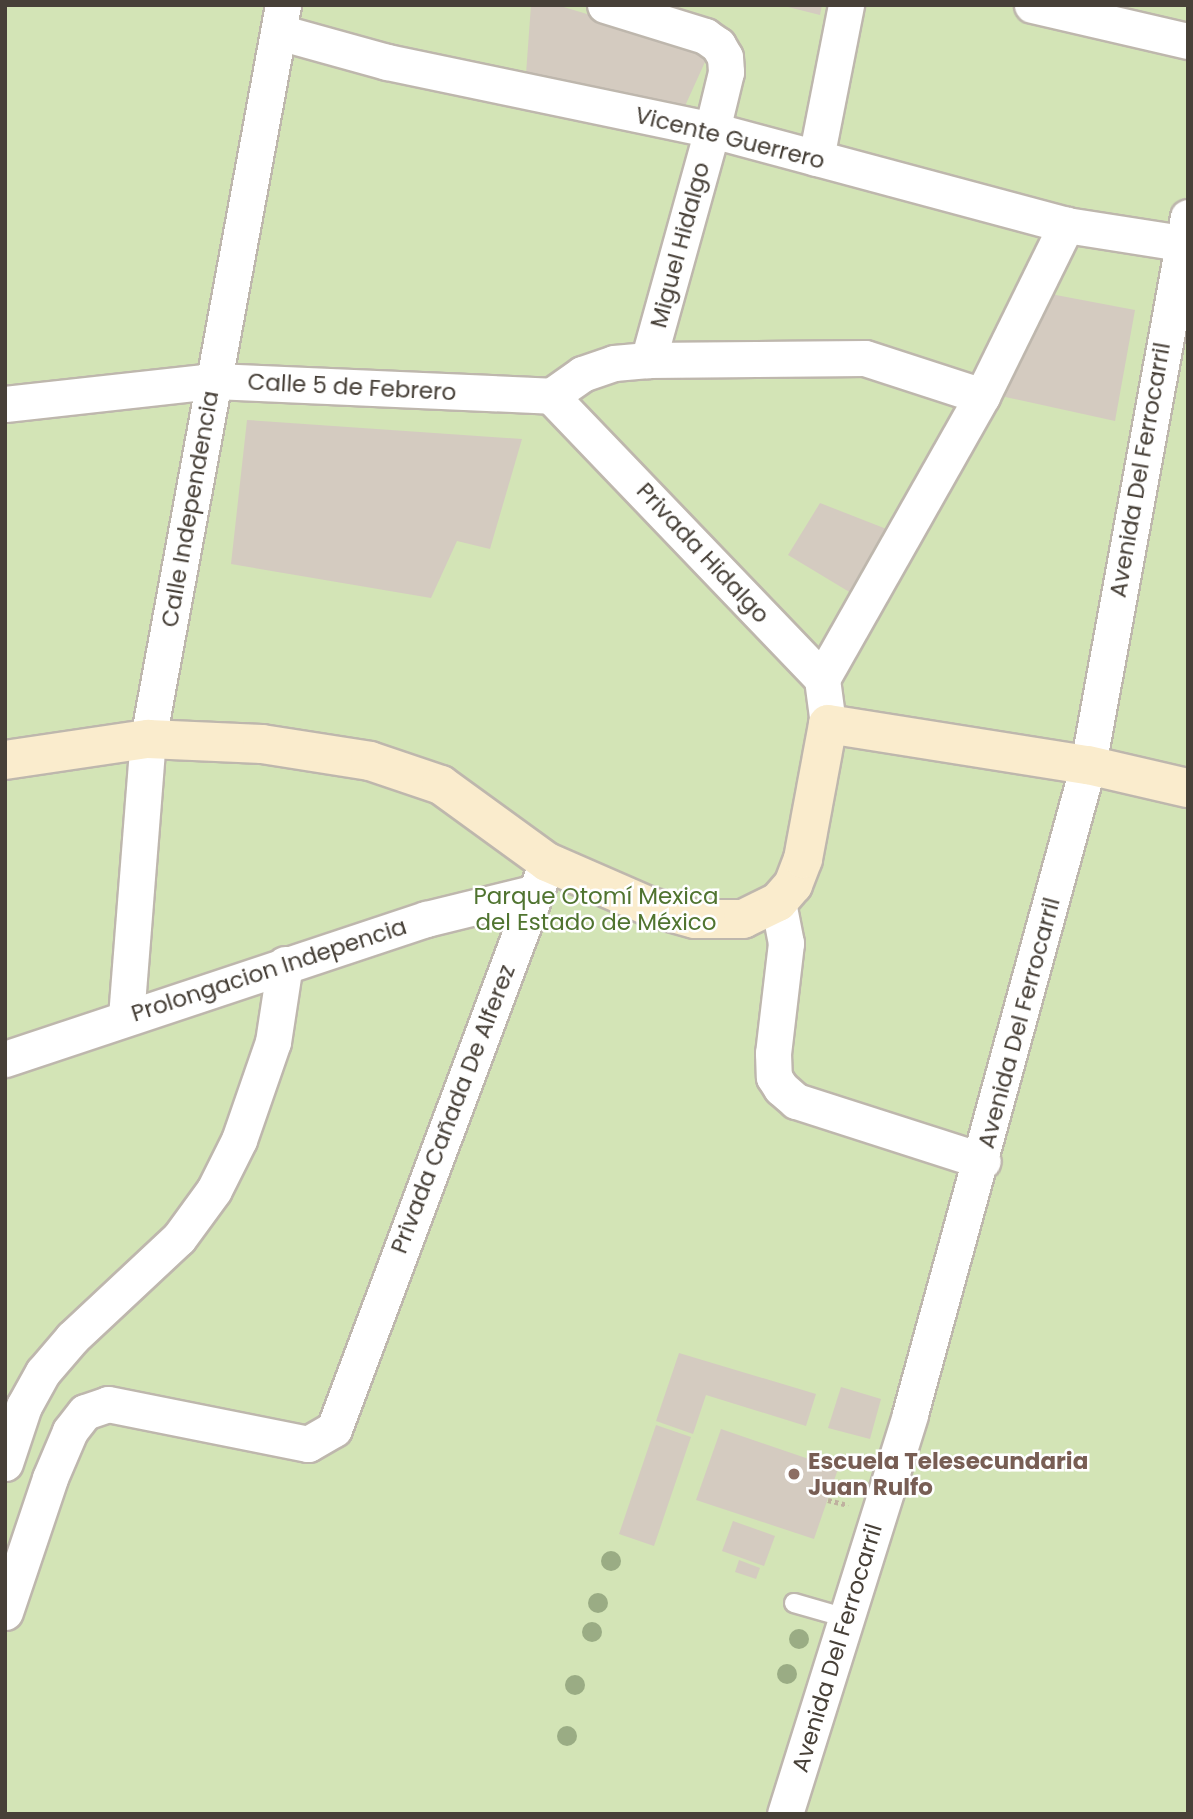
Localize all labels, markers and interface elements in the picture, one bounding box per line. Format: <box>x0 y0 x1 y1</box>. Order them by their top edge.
street label: Vicente Guerrero <box>632 101 828 175</box>
street label: Miguel Hidalgo <box>645 159 715 331</box>
street label: Avenida Del Ferrocarril <box>1104 340 1176 600</box>
street label: Calle 5 de Febrero <box>247 368 457 406</box>
street label: Calle Independencia <box>156 389 224 629</box>
street label: Privada Hidalgo <box>631 477 775 629</box>
park label: Parque Otomí Mexica del Estado de México <box>473 882 719 936</box>
street label: Avenida Del Ferrocarril <box>972 895 1066 1151</box>
street label: Prolongacion Indepencia <box>128 912 410 1028</box>
street label: Privada Cañada De Alferez <box>385 961 521 1257</box>
place label: Escuela Telesecundaria Juan Rulfo <box>808 1447 1088 1501</box>
marker: Escuela Telesecundaria Juan Rulfo <box>786 1466 802 1482</box>
street label: Avenida Del Ferrocarril <box>786 1520 888 1776</box>

